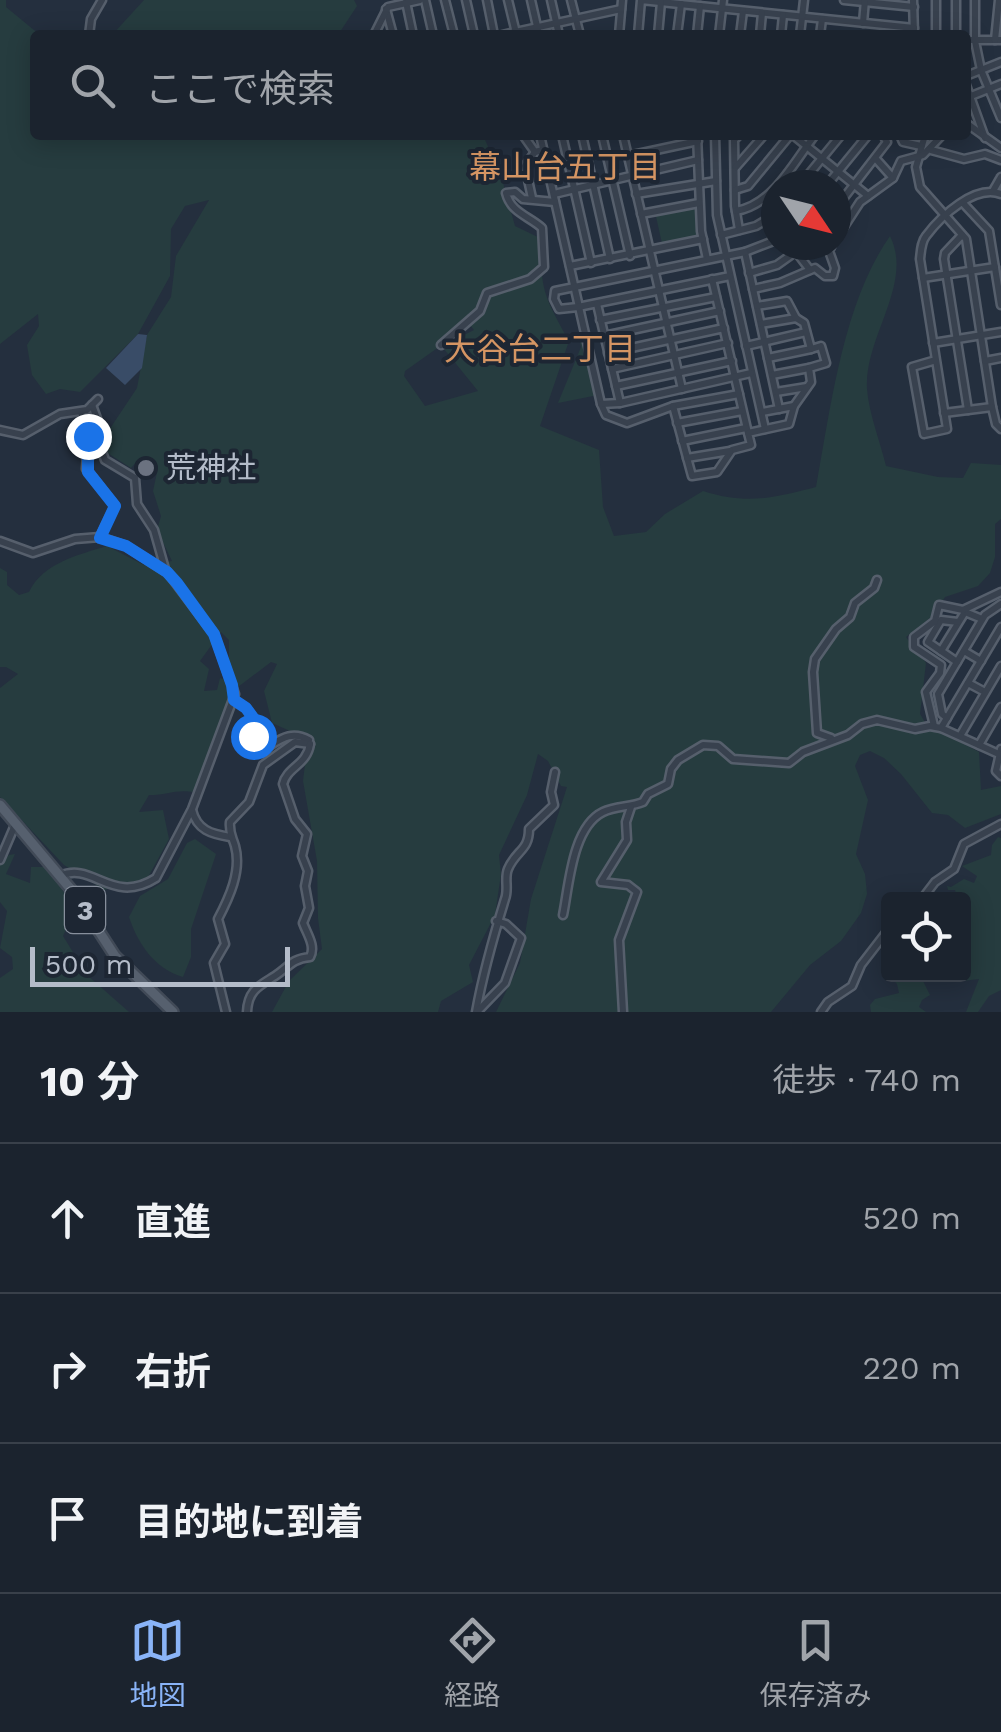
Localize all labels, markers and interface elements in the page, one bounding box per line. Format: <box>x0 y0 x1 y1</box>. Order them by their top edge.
search box <box>30 30 971 140</box>
icon: search <box>65 58 120 113</box>
text: ここで検索 <box>145 67 335 111</box>
district label: 幕山台五丁目 <box>469 148 661 186</box>
north arrow <box>761 170 851 260</box>
district label: 大谷台二丁目 <box>444 330 636 368</box>
route end <box>66 414 112 460</box>
place label: 荒神社 <box>166 450 256 485</box>
marker: 荒神社 <box>135 457 157 479</box>
route start <box>231 714 277 760</box>
road number: 3 <box>65 887 105 933</box>
map controls <box>881 892 971 982</box>
button: locate <box>881 892 971 982</box>
scale bar <box>30 942 290 986</box>
text: 500 m <box>45 948 132 981</box>
text: 10 分 <box>40 1057 139 1106</box>
text: 徒歩 · 740 m <box>773 1061 961 1099</box>
icon: ahead <box>40 1191 95 1246</box>
text: 520 m <box>862 1199 961 1237</box>
text: 直進 <box>135 1200 211 1244</box>
icon: right <box>40 1341 95 1396</box>
text: 220 m <box>862 1349 961 1387</box>
text: 右折 <box>135 1350 211 1394</box>
icon: arrive <box>40 1491 95 1546</box>
text: 目的地に到着 <box>135 1500 363 1544</box>
tab: 地図 <box>129 1613 186 1713</box>
tab: 経路 <box>444 1613 501 1713</box>
tab: 保存済み <box>759 1613 872 1713</box>

